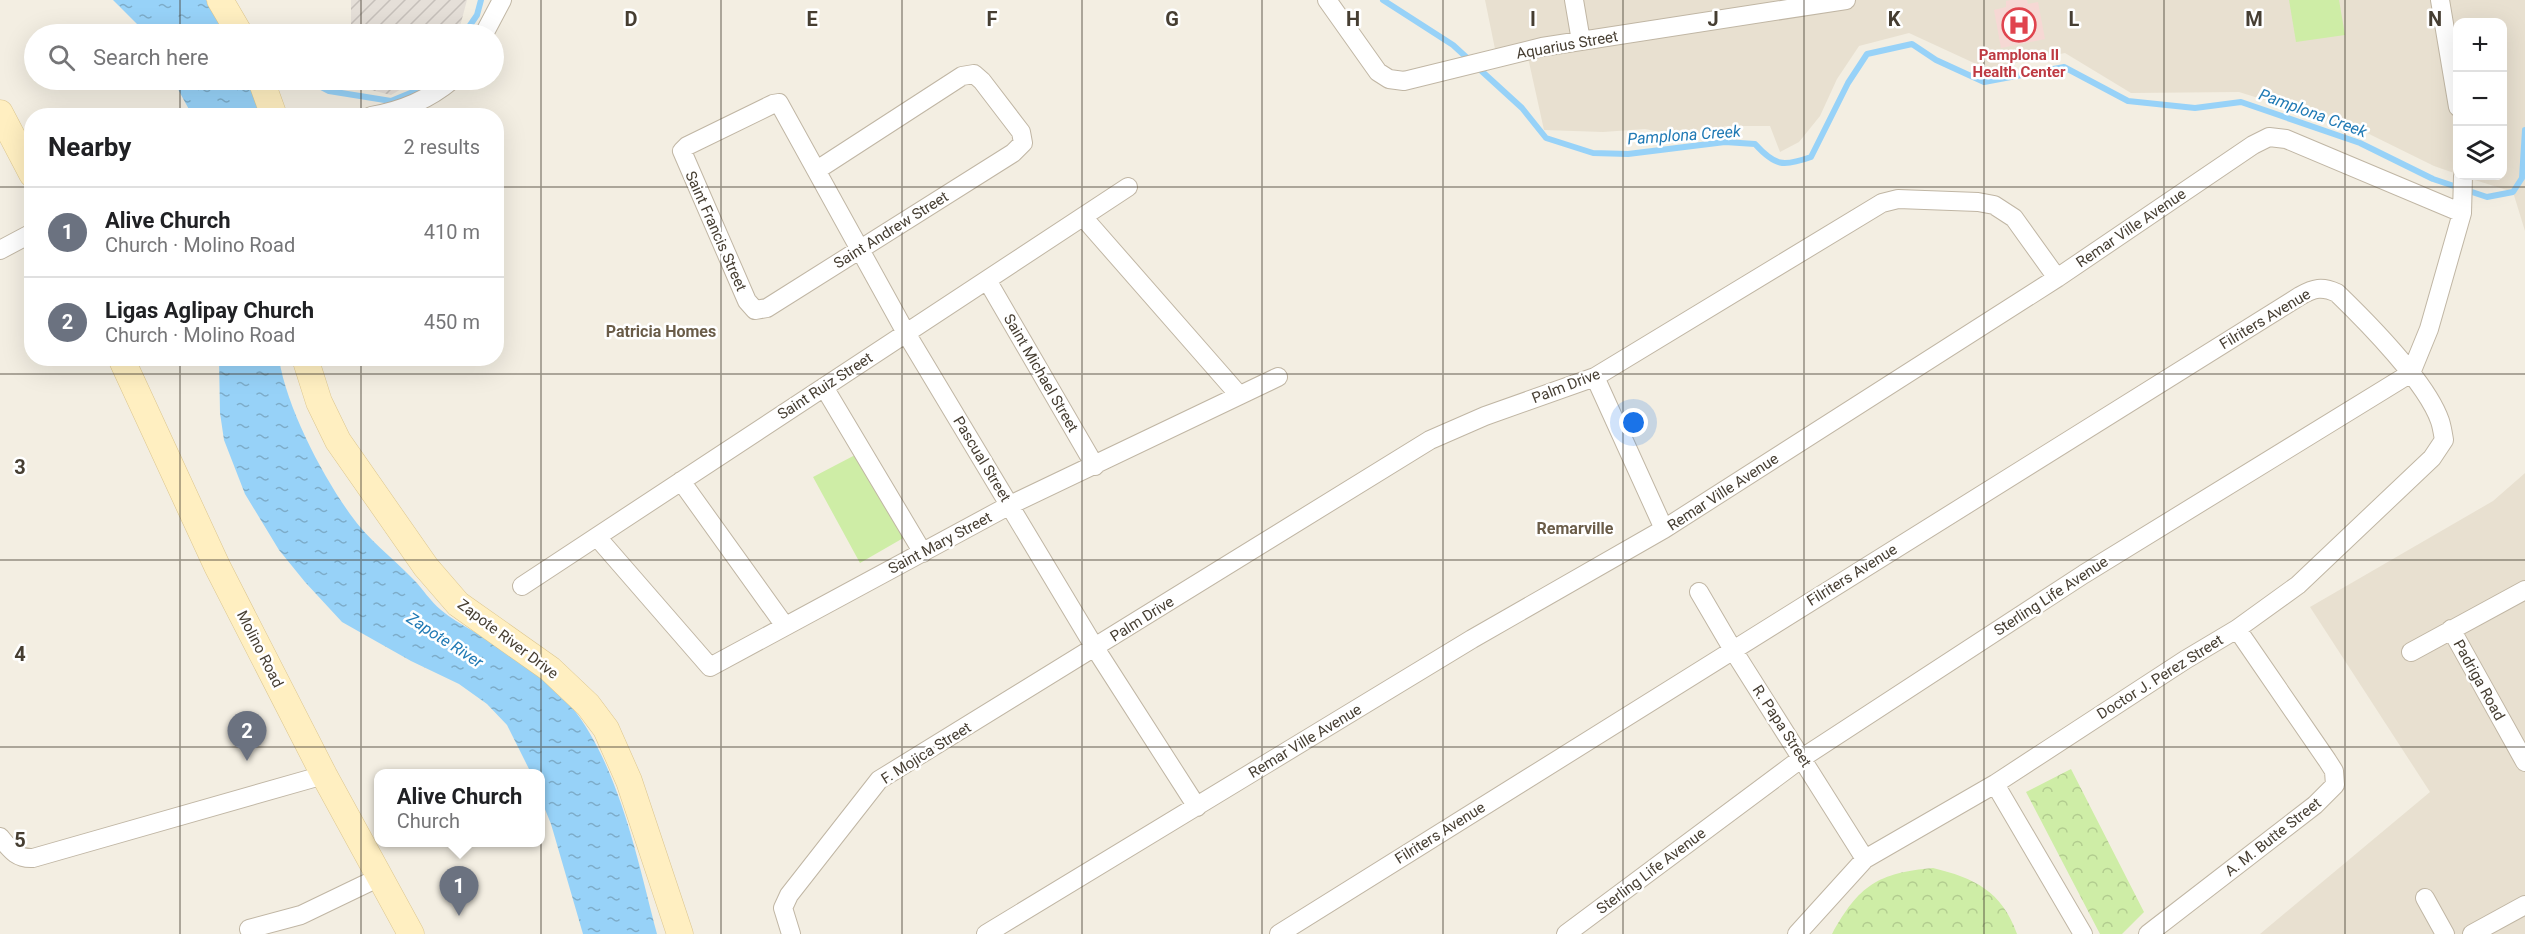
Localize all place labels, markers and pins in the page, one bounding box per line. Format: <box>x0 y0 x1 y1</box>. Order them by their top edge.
hospital icon: Pamplona II Health Center <box>2001 7 2037 43</box>
place label: Pamplona II Health Center <box>1973 46 2066 81</box>
pin: 2 <box>228 712 266 761</box>
pin: 1 <box>440 866 478 916</box>

